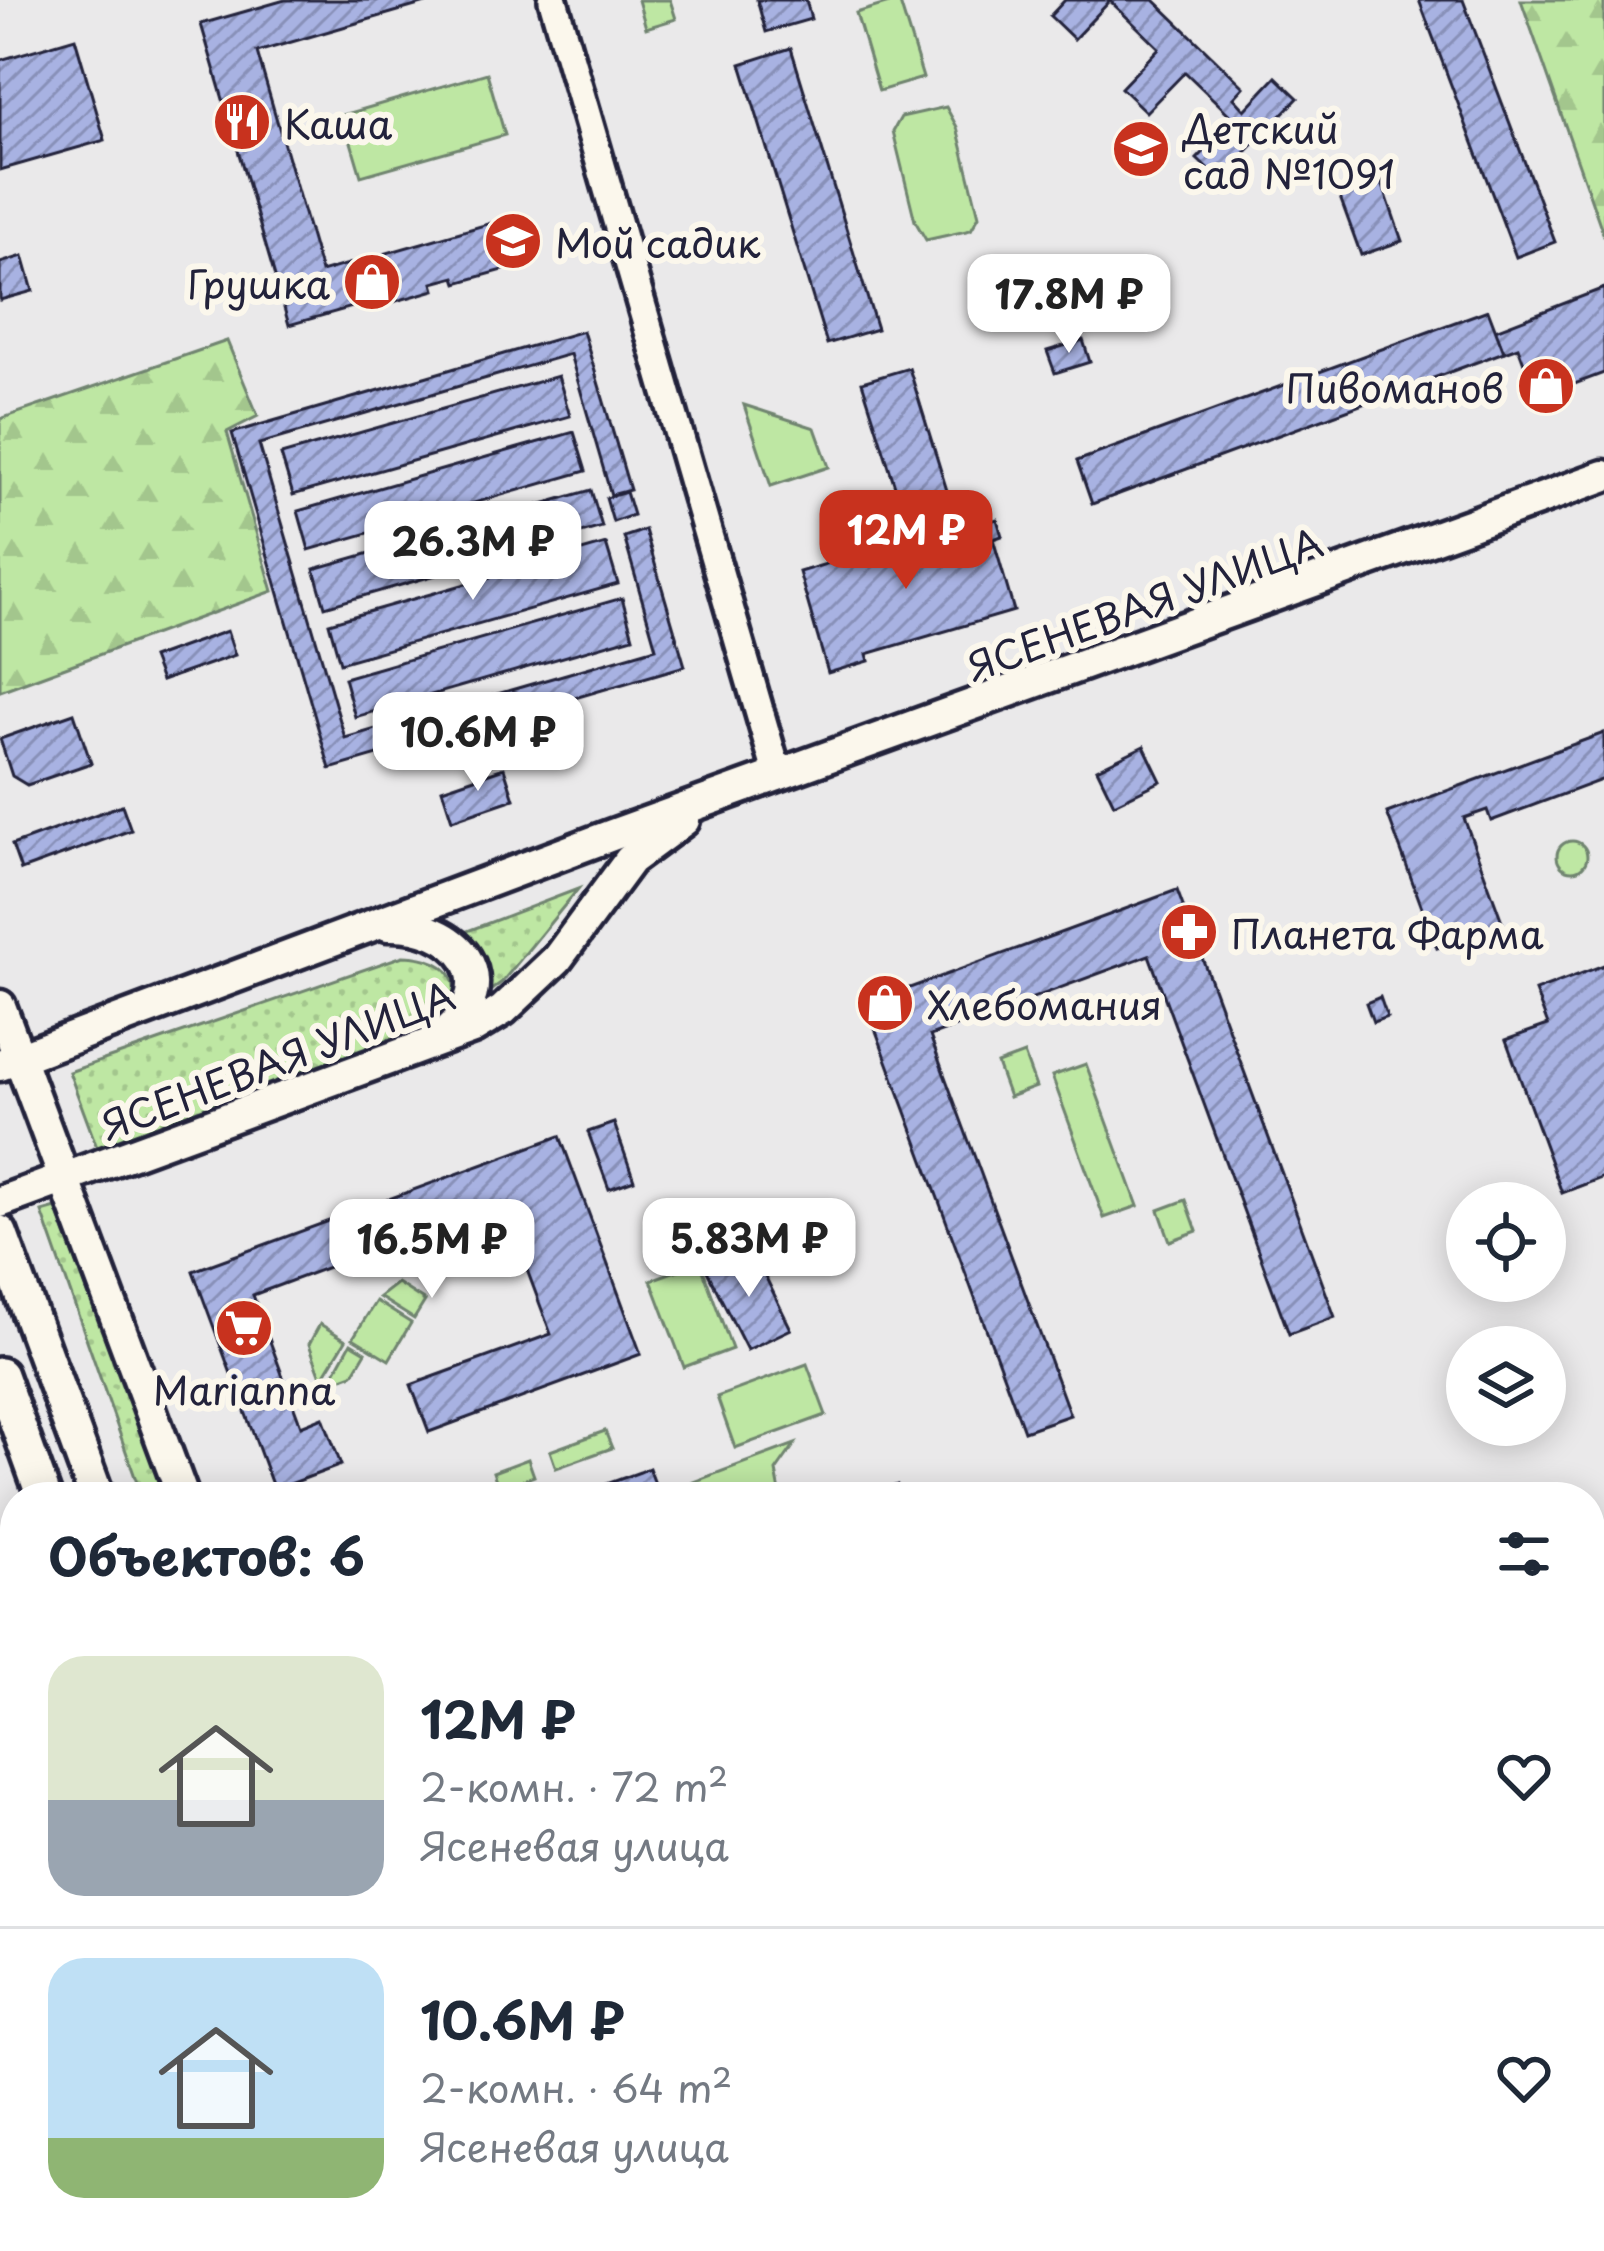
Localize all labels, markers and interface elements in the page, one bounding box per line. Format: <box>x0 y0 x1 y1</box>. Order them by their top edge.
restaurant icon: Каша <box>211 91 273 153</box>
place label: Каша <box>284 93 393 152</box>
place label: Детский сад №1091 <box>1181 98 1395 202</box>
school or university icon: Детский сад №1091 <box>1110 118 1172 180</box>
school or university icon: Мой садик <box>482 210 544 272</box>
place label: Мой садик <box>555 212 761 271</box>
shop icon: Грушка <box>341 251 403 313</box>
place label: Грушка <box>187 253 330 312</box>
pin: 17.8M ₽ <box>958 254 1180 356</box>
text: 17.8M ₽ <box>994 263 1144 322</box>
shop icon: Пивоманов <box>1515 355 1577 417</box>
place label: Пивоманов <box>1286 357 1504 416</box>
pin: 12M ₽ <box>822 490 990 592</box>
text: 12M ₽ <box>846 499 966 558</box>
pin: 26.3M ₽ <box>362 501 584 603</box>
text: 26.3M ₽ <box>391 510 555 569</box>
street label: ЯСЕНЕВАЯ УЛИЦА <box>958 511 1330 695</box>
pin: 10.6M ₽ <box>367 692 589 794</box>
text: 10.6M ₽ <box>400 701 556 760</box>
pharmacy icon: Планета Фарма <box>1158 901 1220 963</box>
place label: Планета Фарма <box>1231 903 1544 962</box>
street label: ЯСЕНЕВАЯ УЛИЦА <box>91 964 463 1154</box>
shop icon: Хлебомания <box>854 972 916 1034</box>
place label: Хлебомания <box>927 974 1162 1033</box>
map controls <box>1446 1182 1566 1446</box>
button: locate <box>1446 1182 1566 1302</box>
pin: 5.83M ₽ <box>638 1198 860 1300</box>
pin: 16.5M ₽ <box>321 1199 543 1301</box>
text: 5.83M ₽ <box>670 1207 828 1266</box>
text: 16.5M ₽ <box>356 1208 508 1267</box>
supermarket icon: Marianna <box>213 1297 275 1359</box>
button: layers <box>1446 1326 1566 1446</box>
place label: Marianna <box>153 1359 336 1418</box>
text: Объектов: 6 <box>48 1516 365 1593</box>
icon: filters <box>1491 1521 1557 1587</box>
text: 12M ₽ <box>420 1679 576 1756</box>
icon: home <box>144 1704 288 1848</box>
icon: heart <box>1491 1743 1557 1809</box>
text: 2-комн. · 72 m² <box>420 1756 728 1815</box>
text: Ясеневая улица <box>420 1815 729 1874</box>
text: 10.6M ₽ <box>420 1980 625 2057</box>
icon: home <box>144 2006 288 2150</box>
icon: heart <box>1491 2045 1557 2111</box>
text: 2-комн. · 64 m² <box>420 2057 732 2116</box>
text: Ясеневая улица <box>420 2116 729 2175</box>

